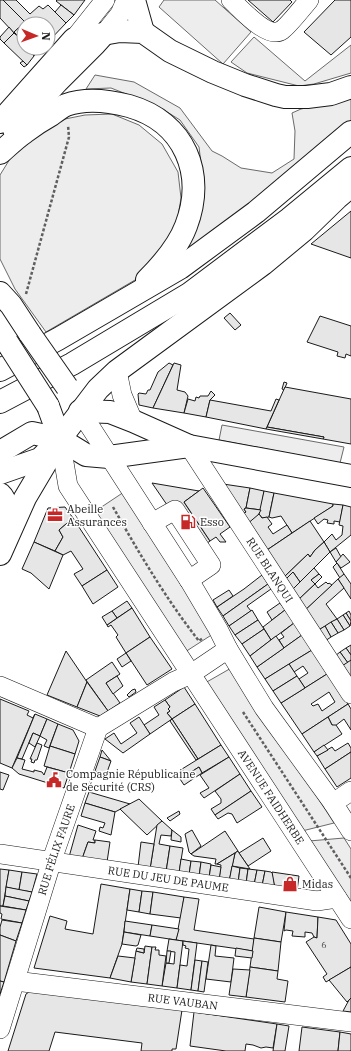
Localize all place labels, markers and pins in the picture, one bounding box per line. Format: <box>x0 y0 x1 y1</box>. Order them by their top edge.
place label: Abeille Assurances <box>67 502 127 529</box>
office icon: Abeille Assurances <box>46 506 64 524</box>
fuel station icon: Esso <box>179 513 197 531</box>
place label: Esso <box>200 515 224 529</box>
place label: Compagnie Républicaine de Sécurité (CRS) <box>66 767 196 794</box>
public building icon: Compagnie Républicaine de Sécurité (CRS) <box>45 771 63 789</box>
shop icon: Midas <box>281 875 299 893</box>
place label: Midas <box>302 877 333 891</box>

